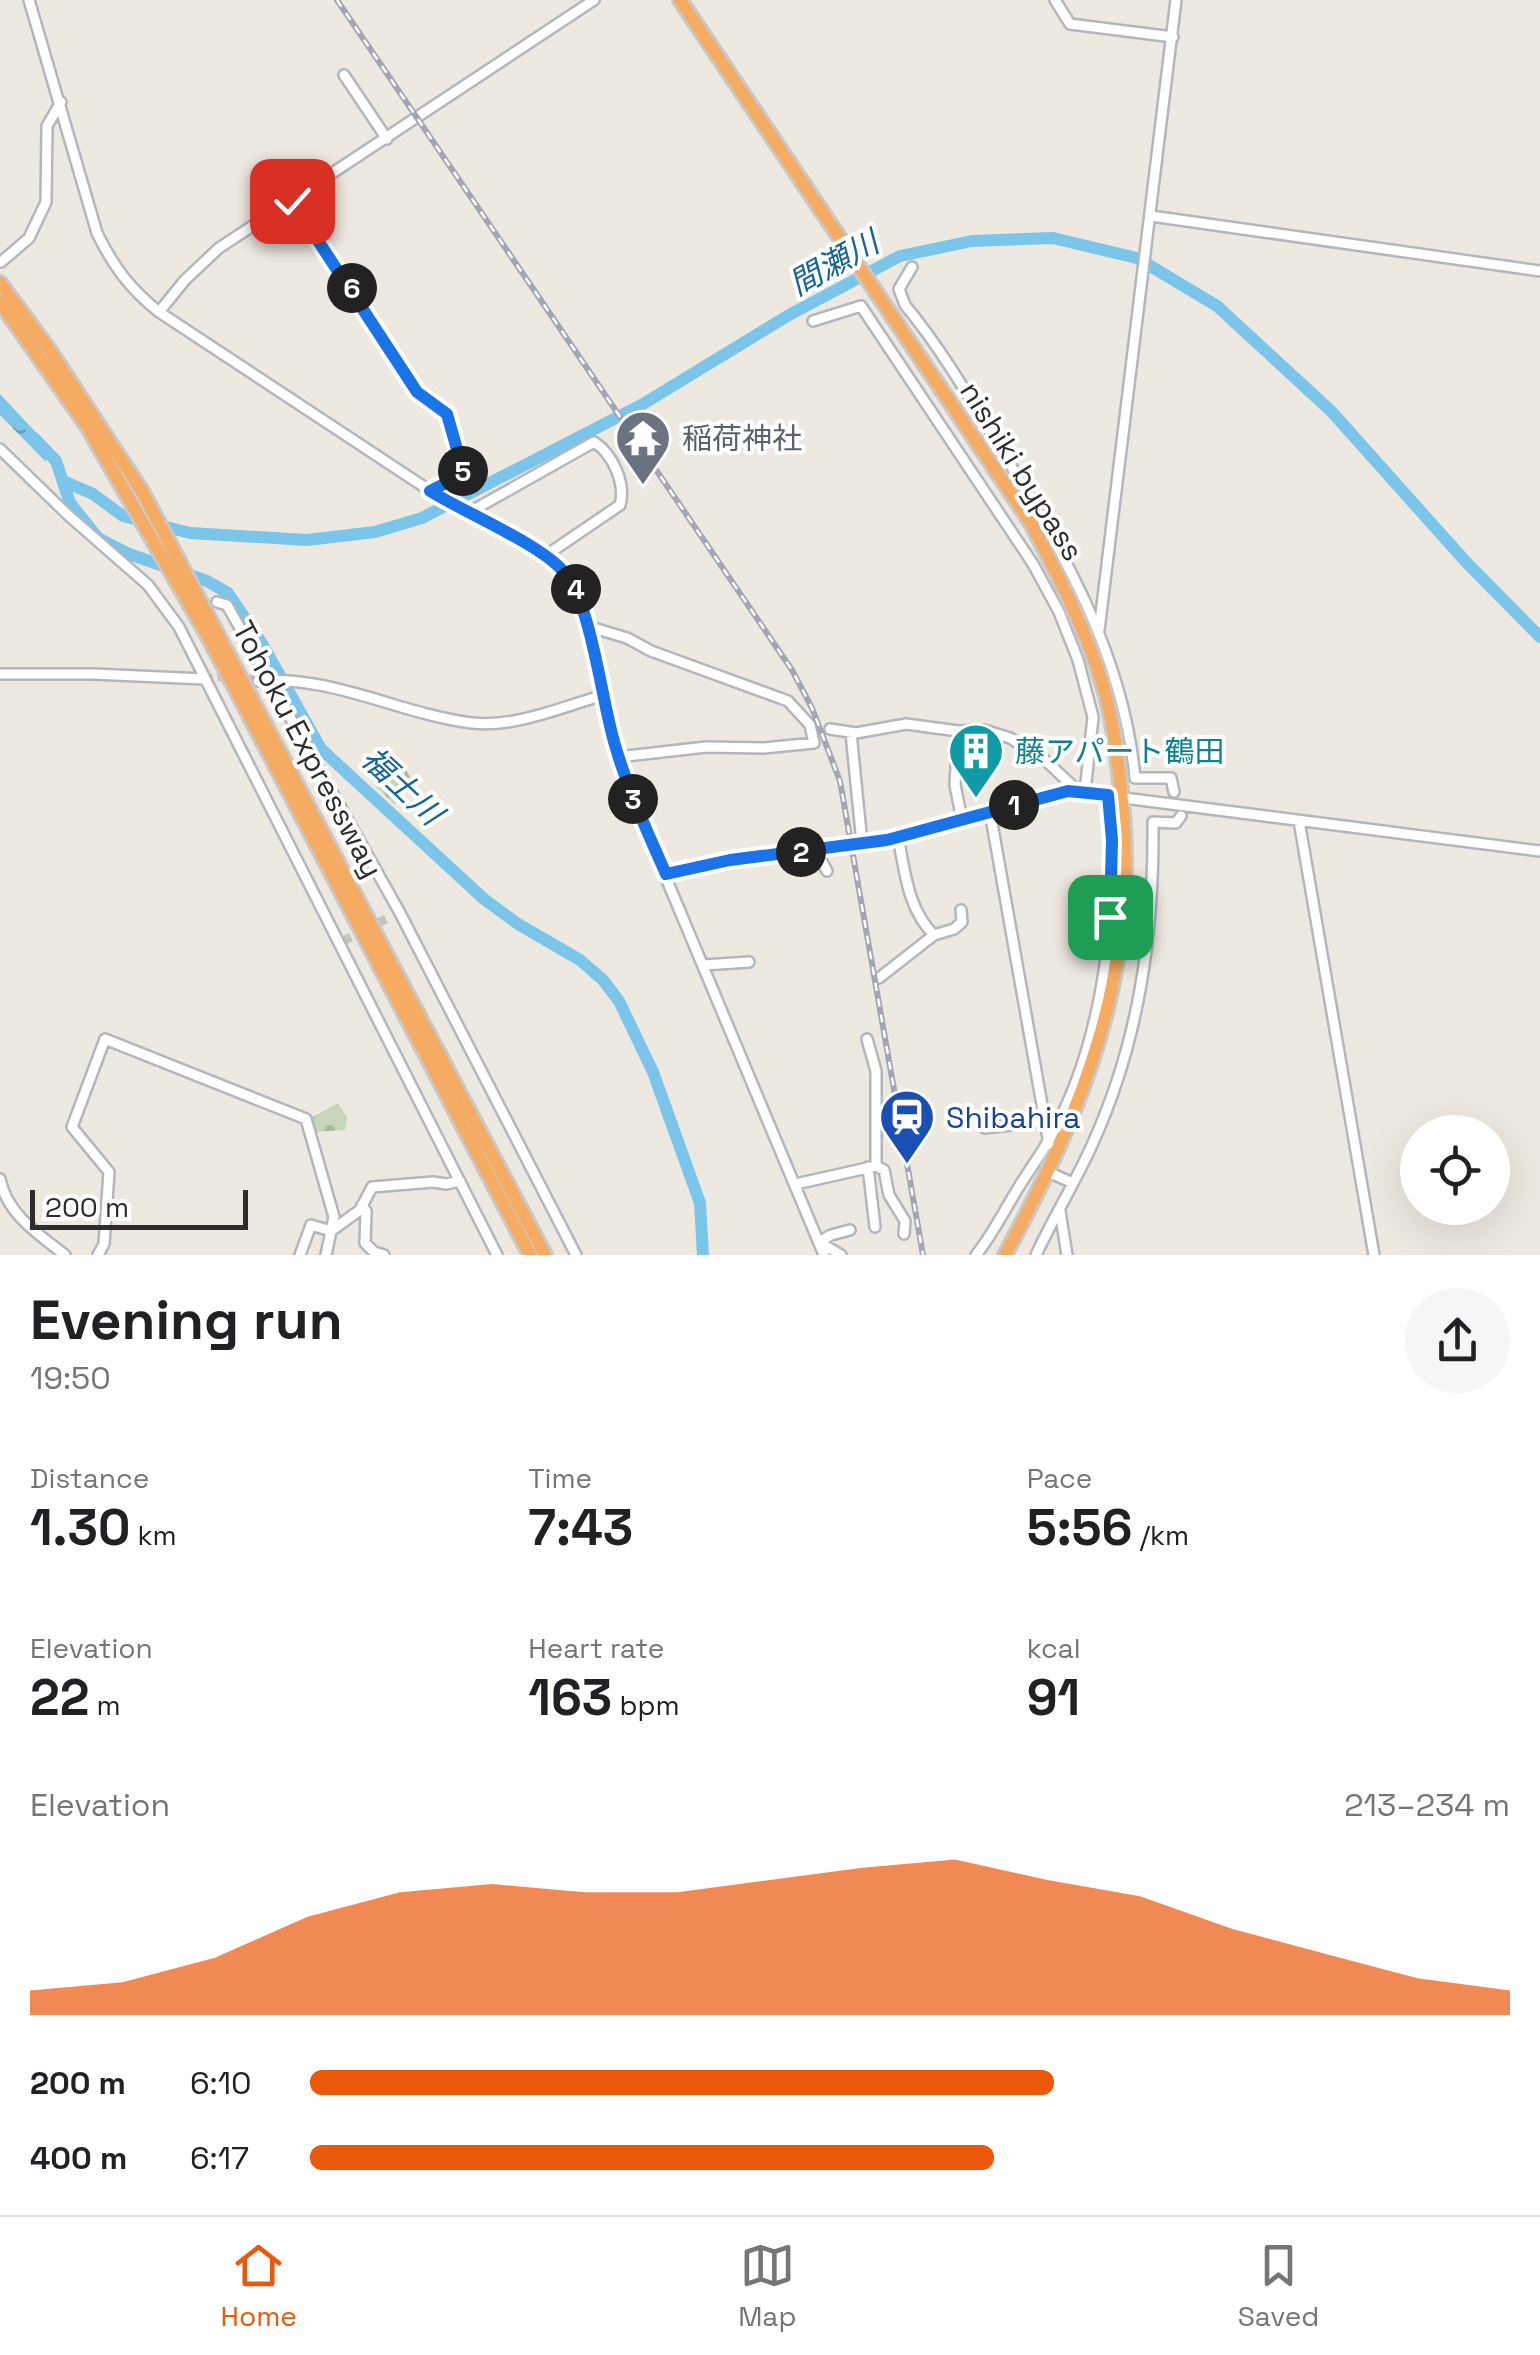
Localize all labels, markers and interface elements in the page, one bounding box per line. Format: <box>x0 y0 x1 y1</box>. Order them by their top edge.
pin <box>250 159 335 244</box>
icon: check <box>265 174 320 229</box>
water label: 間瀬川 <box>782 221 888 304</box>
pin: 6 <box>327 263 377 313</box>
text: 6 <box>343 270 361 306</box>
street label: nishiki bypass <box>951 374 1093 568</box>
temple icon: 稲荷神社 <box>613 408 673 487</box>
place label: 稲荷神社 <box>682 419 802 458</box>
pin: 5 <box>438 446 488 496</box>
text: 5 <box>455 453 471 489</box>
pin: 4 <box>551 564 601 614</box>
text: 4 <box>567 571 585 607</box>
street label: Tohoku Expressway <box>224 614 392 884</box>
building icon: 藤アパート鶴田 <box>946 721 1006 800</box>
place label: 藤アパート鶴田 <box>1015 732 1224 771</box>
water label: 福士川 <box>353 739 453 835</box>
pin: 3 <box>608 774 658 824</box>
pin: 1 <box>989 780 1039 830</box>
text: 3 <box>624 781 642 817</box>
text: 1 <box>1008 787 1020 823</box>
pin: 2 <box>776 827 826 877</box>
text: 2 <box>793 834 809 870</box>
pin <box>1068 875 1153 960</box>
icon: arrive <box>1083 890 1138 945</box>
station icon: Shibahira <box>877 1087 937 1166</box>
place label: Shibahira <box>946 1098 1081 1137</box>
map controls <box>1400 1115 1510 1225</box>
button: locate <box>1400 1115 1510 1225</box>
scale bar <box>30 1185 248 1230</box>
text: 200 m <box>45 1189 129 1225</box>
text: Evening run <box>30 1285 343 1355</box>
button: share <box>1405 1288 1510 1393</box>
text: 19:50 <box>30 1358 111 1398</box>
text: Distance <box>30 1460 149 1496</box>
text: Time <box>528 1460 592 1496</box>
text: Pace <box>1027 1460 1092 1496</box>
text: 1.30 <box>30 1496 130 1560</box>
text: 7:43 <box>528 1496 633 1560</box>
text: 5:56 <box>1027 1496 1132 1560</box>
text: km <box>130 1517 177 1553</box>
text: /km <box>1132 1517 1189 1553</box>
text: Elevation <box>30 1630 153 1666</box>
text: Heart rate <box>528 1630 664 1666</box>
text: kcal <box>1027 1630 1081 1666</box>
text: 22 <box>30 1666 89 1730</box>
text: 163 <box>528 1666 612 1730</box>
text: 91 <box>1027 1666 1080 1730</box>
text: m <box>89 1687 121 1723</box>
text: bpm <box>612 1687 680 1723</box>
text: Elevation <box>30 1785 170 1825</box>
text: 213–234 m <box>1344 1785 1510 1825</box>
text: 200 m <box>30 2063 126 2103</box>
text: 6:10 <box>190 2063 252 2103</box>
text: 400 m <box>30 2138 127 2178</box>
text: 6:17 <box>190 2138 249 2178</box>
tab: Home <box>221 2238 297 2334</box>
tab: Map <box>738 2238 797 2334</box>
tab: Saved <box>1238 2238 1319 2334</box>

